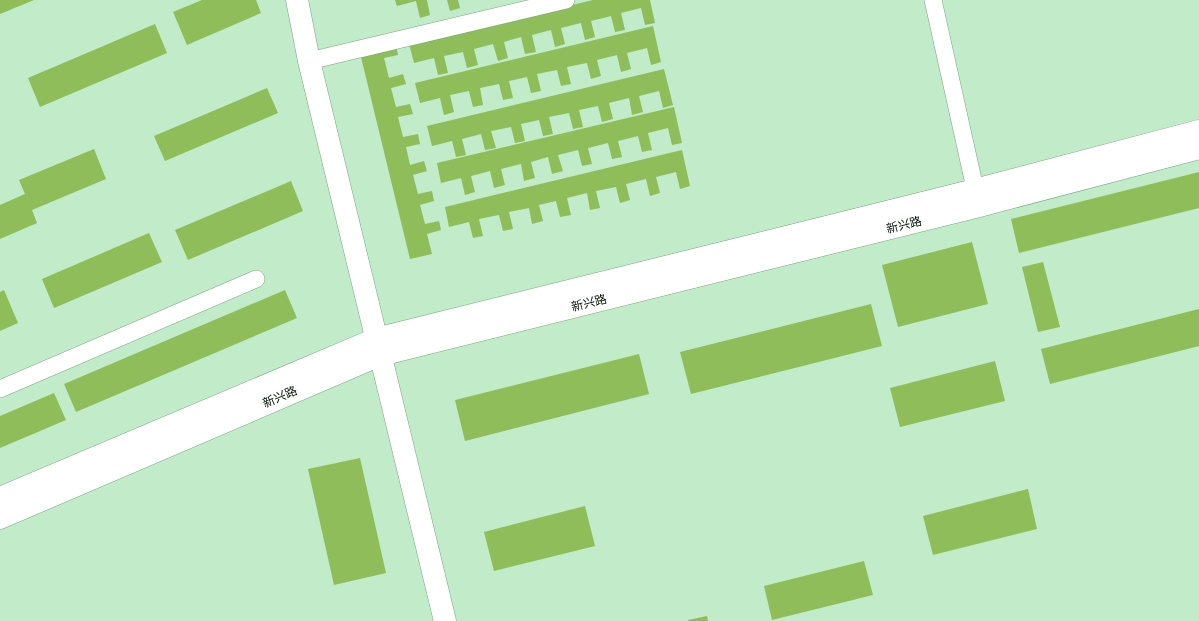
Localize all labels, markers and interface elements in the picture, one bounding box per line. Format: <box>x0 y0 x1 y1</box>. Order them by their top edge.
street label: 新兴路 <box>884 211 923 236</box>
street label: 新兴路 <box>569 289 608 314</box>
street label: 新兴路 <box>260 381 299 410</box>

